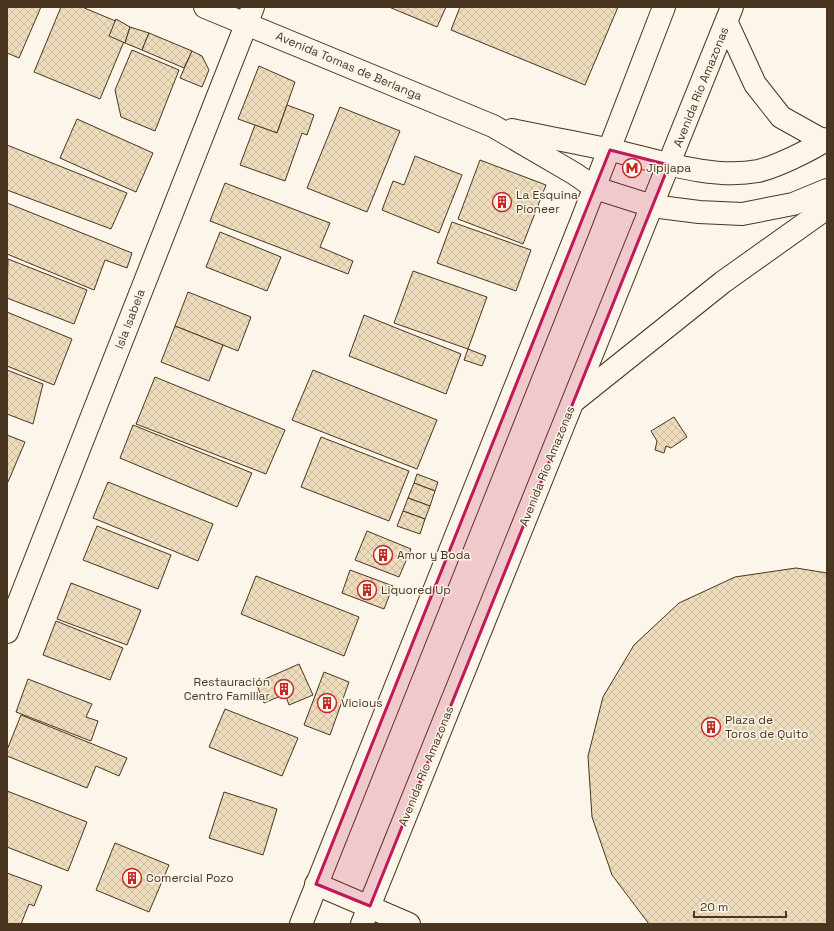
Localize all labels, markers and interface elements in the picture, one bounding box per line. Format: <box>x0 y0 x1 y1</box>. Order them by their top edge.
street label: Avenida Río Amazonas <box>670 25 732 149</box>
street label: Avenida Tomas de Berlanga <box>273 28 425 104</box>
metro station icon: Jipijapa <box>621 157 643 179</box>
place label: Jipijapa <box>646 160 691 176</box>
place label: La Esquina Pioneer <box>516 187 578 217</box>
building icon: La Esquina Pioneer <box>491 191 513 213</box>
street label: Isla Isabela <box>111 287 149 351</box>
street label: Avenida Río Amazonas <box>516 404 578 528</box>
building icon: Amor y Boda <box>372 544 394 566</box>
place label: Amor y Boda <box>397 547 470 563</box>
building icon: Liquored Up <box>356 579 378 601</box>
place label: Liquored Up <box>381 582 451 598</box>
place label: Restauración Centro Familiar <box>184 674 270 704</box>
building icon: Restauración Centro Familiar <box>273 678 295 700</box>
building icon: Vicious <box>316 692 338 714</box>
place label: Vicious <box>341 695 383 711</box>
street label: Avenida Río Amazonas <box>395 704 457 828</box>
place label: Plaza de Toros de Quito <box>725 712 808 742</box>
building icon: Plaza de Toros de Quito <box>700 716 722 738</box>
building icon: Comercial Pozo <box>121 867 143 889</box>
place label: Comercial Pozo <box>146 870 234 886</box>
scale bar <box>694 893 786 919</box>
text: 20 m <box>700 899 728 915</box>

